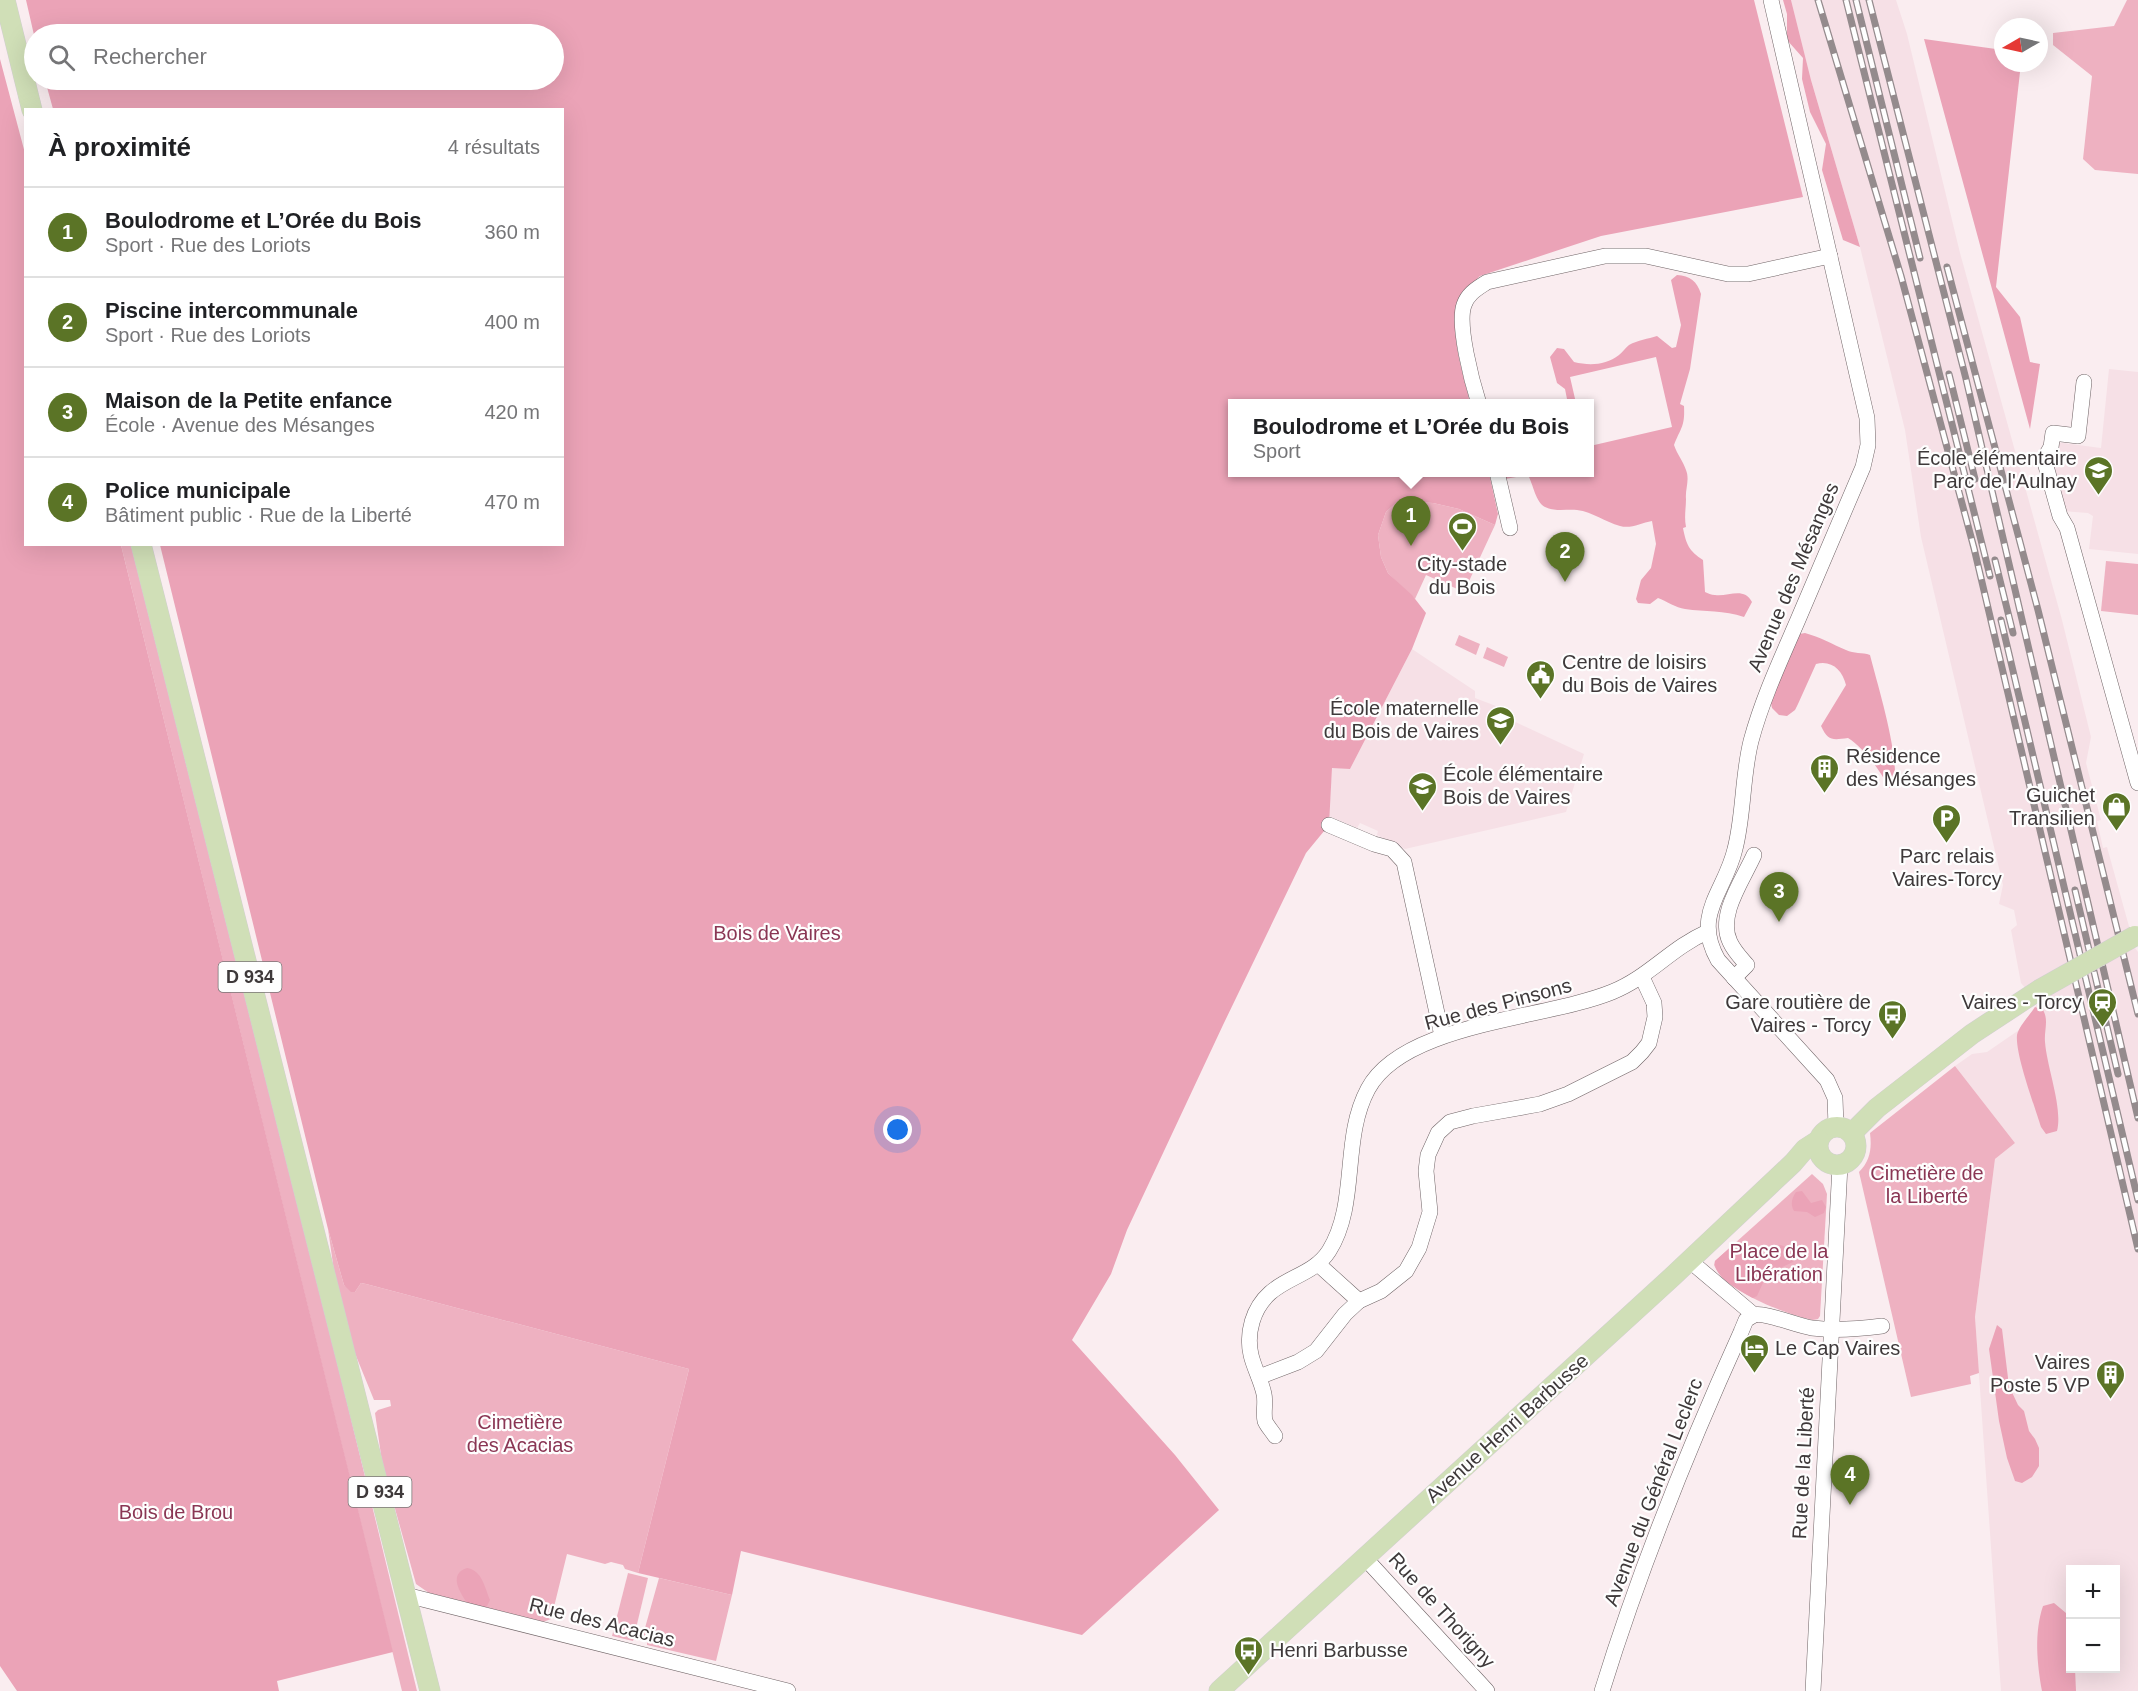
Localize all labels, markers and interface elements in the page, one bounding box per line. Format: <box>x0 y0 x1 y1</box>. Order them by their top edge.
north arrow <box>1994 18 2048 72</box>
search box <box>24 24 564 90</box>
icon: search <box>45 41 78 74</box>
text: Rechercher <box>93 44 207 69</box>
text: À proximité <box>48 132 191 162</box>
text: 4 résultats <box>448 136 540 158</box>
text: Boulodrome et L’Orée du Bois <box>105 208 422 233</box>
text: 1 <box>62 221 73 243</box>
text: 360 m <box>484 221 540 243</box>
text: Sport · Rue des Loriots <box>105 234 311 256</box>
text: Piscine intercommunale <box>105 298 358 323</box>
text: 2 <box>62 311 73 333</box>
text: 400 m <box>484 311 540 333</box>
text: Sport · Rue des Loriots <box>105 324 311 346</box>
text: Maison de la Petite enfance <box>105 388 392 413</box>
popup <box>1228 399 1594 477</box>
text: 3 <box>62 401 73 423</box>
text: 420 m <box>484 401 540 423</box>
text: École · Avenue des Mésanges <box>105 414 375 436</box>
text: Boulodrome et L’Orée du Bois <box>1253 414 1569 439</box>
text: Sport <box>1253 440 1301 462</box>
place label: École élémentaire Parc de l'Aulnay <box>1917 447 2077 492</box>
school or university icon: École élémentaire Parc de l'Aulnay <box>2082 454 2114 496</box>
text: Police municipale <box>105 478 291 503</box>
street label: Avenue des Mésanges <box>1743 479 1843 675</box>
text: 4 <box>62 491 73 513</box>
text: 470 m <box>484 491 540 513</box>
pin: 1 <box>1392 496 1430 546</box>
text: Bâtiment public · Rue de la Liberté <box>105 504 412 526</box>
sports icon: City-stade du Bois <box>1446 510 1478 552</box>
pin: 2 <box>1546 532 1584 582</box>
place label: City-stade du Bois <box>1417 553 1507 598</box>
place label: Centre de loisirs du Bois de Vaires <box>1562 651 1717 696</box>
public building icon: Centre de loisirs du Bois de Vaires <box>1525 658 1557 700</box>
place label: École maternelle du Bois de Vaires <box>1324 697 1479 742</box>
school or university icon: École maternelle du Bois de Vaires <box>1484 704 1516 746</box>
place label: Résidence des Mésanges <box>1846 745 1976 790</box>
building icon: Résidence des Mésanges <box>1809 752 1841 794</box>
place label: École élémentaire Bois de Vaires <box>1443 763 1603 808</box>
school or university icon: École élémentaire Bois de Vaires <box>1406 770 1438 812</box>
place label: Guichet Transilien <box>2009 784 2095 829</box>
shop icon: Guichet Transilien <box>2100 790 2132 832</box>
parking icon: Parc relais Vaires-Torcy <box>1931 802 1963 844</box>
place label: Parc relais Vaires-Torcy <box>1892 845 2002 890</box>
pin: 3 <box>1760 872 1798 922</box>
park label: Bois de Vaires <box>713 922 841 944</box>
road number: D 934 <box>218 962 282 992</box>
street label: Rue des Pinsons <box>1422 974 1574 1034</box>
station icon: Vaires - Torcy <box>2087 986 2119 1028</box>
place label: Gare routière de Vaires - Torcy <box>1725 991 1871 1036</box>
place label: Vaires - Torcy <box>1962 991 2082 1013</box>
bus stop icon: Gare routière de Vaires - Torcy <box>1876 998 1908 1040</box>
your location <box>883 1115 912 1144</box>
park label: Cimetière de la Liberté <box>1870 1162 1984 1207</box>
park label: Place de la Libération <box>1730 1240 1829 1285</box>
hotel icon: Le Cap Vaires <box>1738 1332 1770 1374</box>
place label: Le Cap Vaires <box>1775 1337 1900 1359</box>
street label: Avenue Henri Barbusse <box>1421 1349 1593 1507</box>
place label: Vaires Poste 5 VP <box>1990 1351 2090 1396</box>
building icon: Vaires Poste 5 VP <box>2095 1358 2127 1400</box>
street label: Avenue du Général Leclerc <box>1599 1375 1707 1609</box>
street label: Rue de la Liberté <box>1788 1386 1818 1540</box>
park label: Cimetière des Acacias <box>467 1411 573 1456</box>
pin: 4 <box>1830 1456 1870 1505</box>
road number: D 934 <box>348 1477 412 1507</box>
park label: Bois de Brou <box>119 1501 233 1523</box>
street label: Rue de Thorigny <box>1384 1548 1500 1672</box>
map controls <box>2066 1565 2120 1673</box>
button: + <box>2066 1565 2120 1619</box>
street label: Rue des Acacias <box>527 1593 677 1651</box>
button: − <box>2066 1619 2120 1673</box>
bus stop icon: Henri Barbusse <box>1233 1634 1265 1676</box>
place label: Henri Barbusse <box>1270 1639 1408 1661</box>

